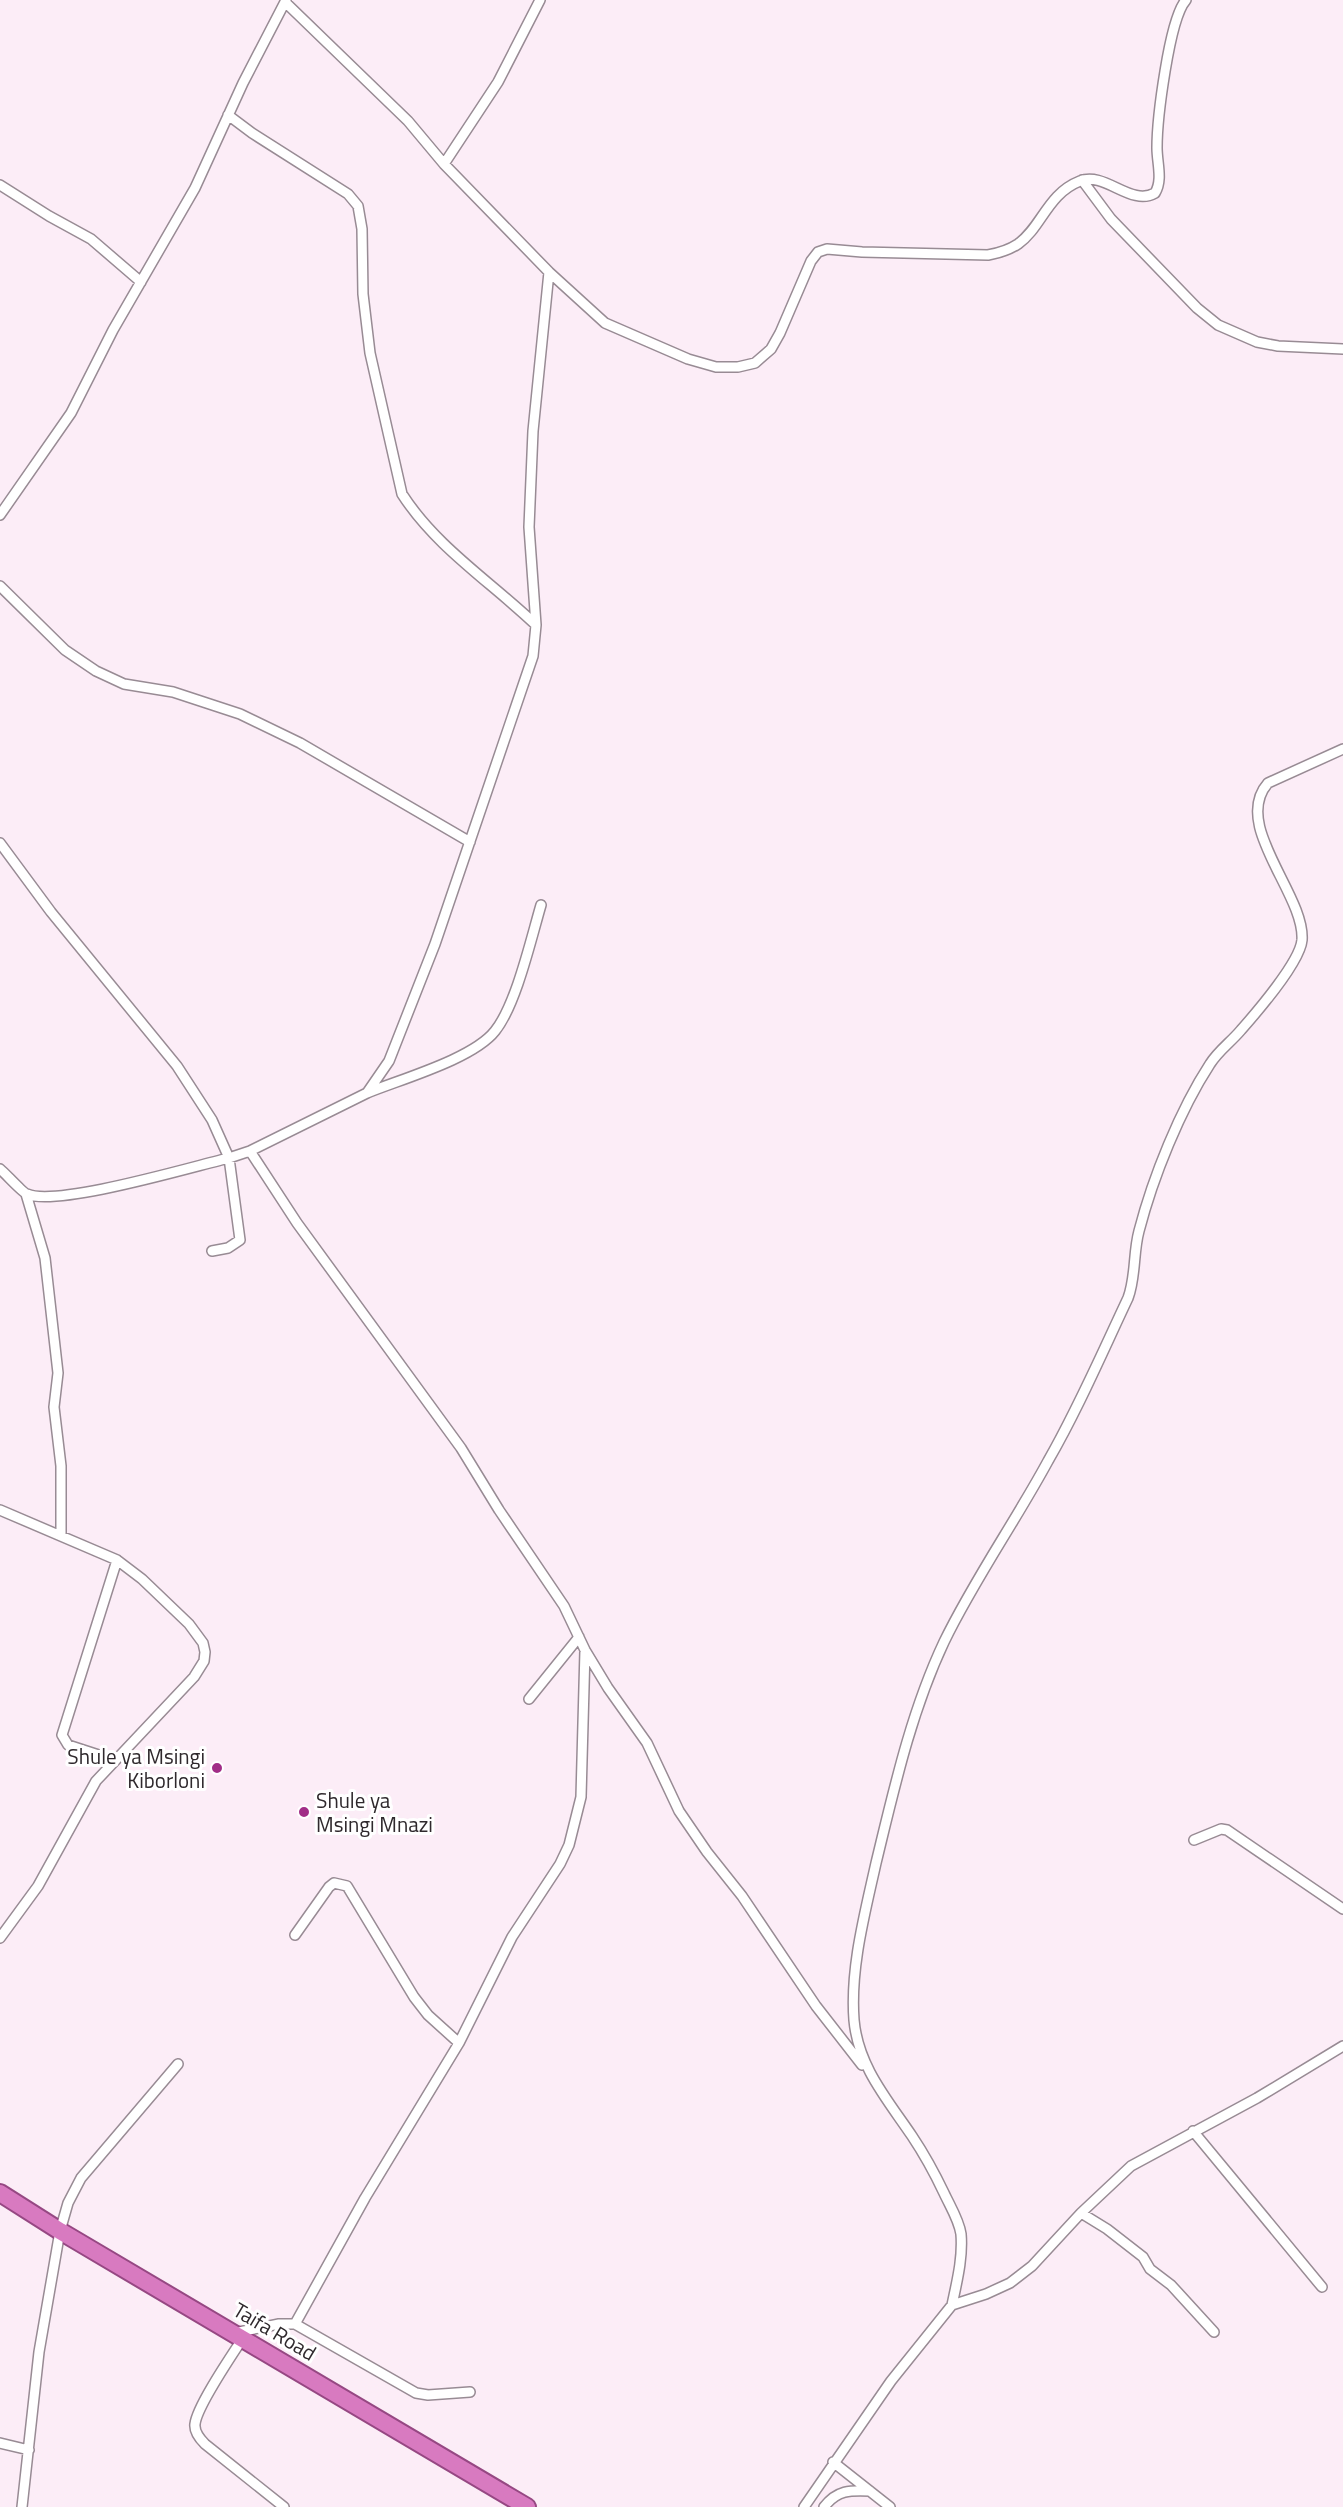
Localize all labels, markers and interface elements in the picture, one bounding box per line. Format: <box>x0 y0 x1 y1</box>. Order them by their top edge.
place label: Shule ya Msingi Kiborloni <box>67 1740 205 1796</box>
marker: Shule ya Msingi Kiborloni <box>210 1761 224 1775</box>
place label: Shule ya Msingi Mnazi <box>316 1784 433 1840</box>
marker: Shule ya Msingi Mnazi <box>297 1805 311 1819</box>
street label: Taifa Road <box>227 2294 323 2368</box>

